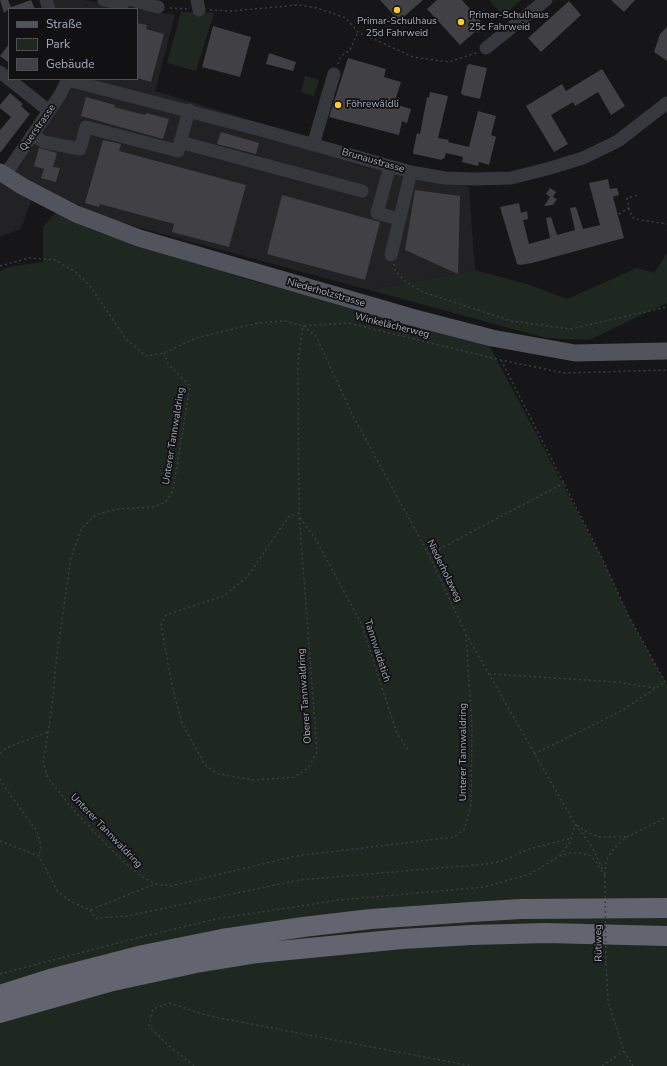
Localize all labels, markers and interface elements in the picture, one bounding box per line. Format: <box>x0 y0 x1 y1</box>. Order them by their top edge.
marker: Primar-Schulhaus 25d Fahrweid <box>392 5 402 15</box>
legend <box>8 8 138 80</box>
place label: Primar-Schulhaus 25c Fahrweid <box>469 10 549 34</box>
text: Straße <box>46 16 82 32</box>
place label: Primar-Schulhaus 25d Fahrweid <box>357 16 437 40</box>
marker: Primar-Schulhaus 25c Fahrweid <box>456 17 466 27</box>
text: Park <box>46 36 70 52</box>
text: Gebäude <box>46 56 95 72</box>
place label: Föhrewäldli <box>346 99 399 111</box>
marker: Föhrewäldli <box>333 100 343 110</box>
street label: Querstrasse <box>18 102 58 154</box>
street label: Brunaustrasse <box>340 146 406 176</box>
street label: Niederholzstrasse <box>286 276 366 310</box>
street label: Winkelächerweg <box>353 311 431 341</box>
street label: Unterer Tannwaldring <box>160 386 188 486</box>
street label: Niederholzweg <box>424 538 464 604</box>
street label: Tannwaldstich <box>361 618 393 684</box>
street label: Oberer Tannwaldring <box>296 648 314 744</box>
street label: Unterer Tannwaldring <box>458 703 470 801</box>
street label: Unterer Tannwaldring <box>68 791 144 871</box>
street label: Rütiweg <box>593 924 605 962</box>

